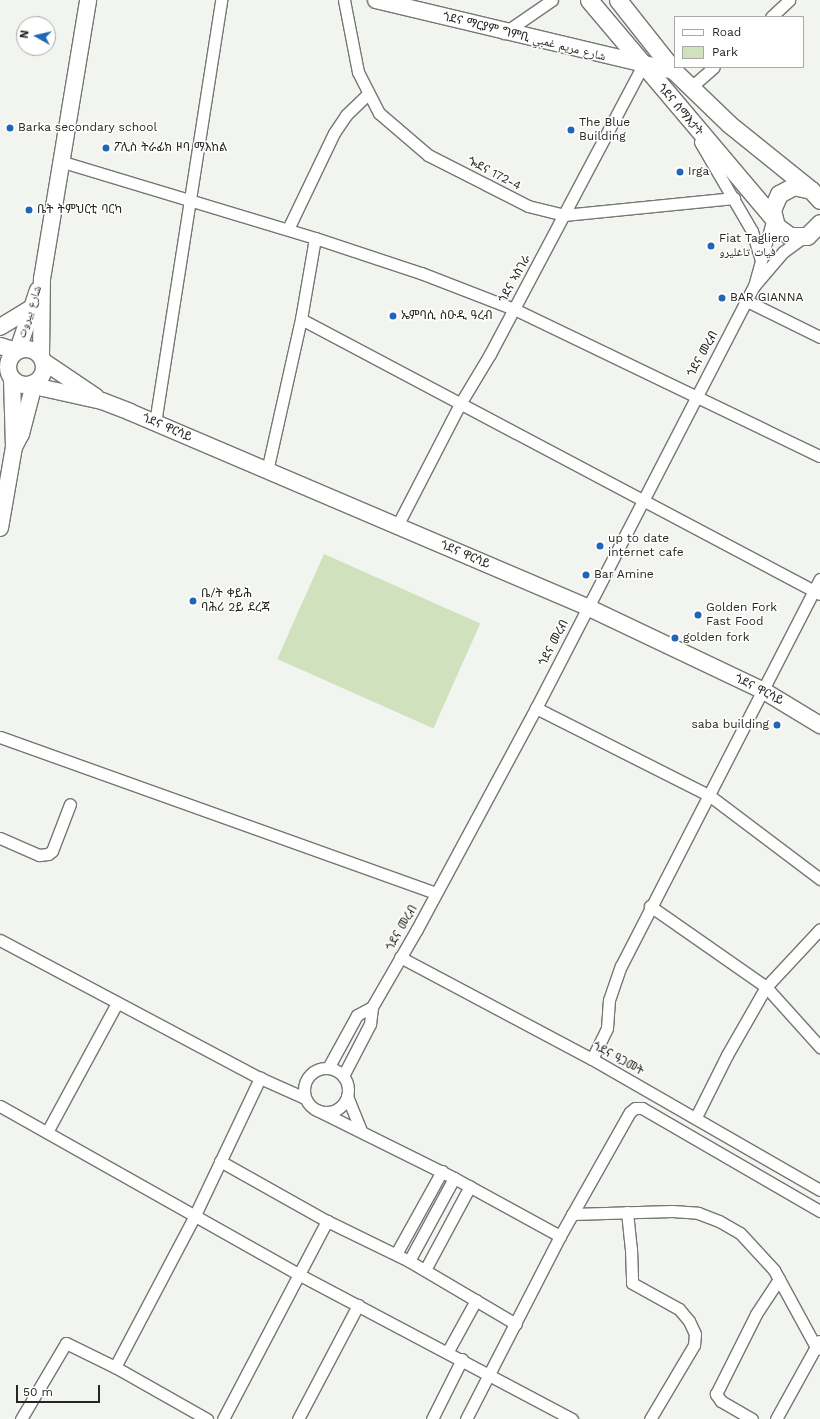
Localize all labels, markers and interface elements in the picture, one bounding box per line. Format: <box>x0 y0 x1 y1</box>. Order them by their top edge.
street label: ጎደና ማርያም ግምቢ شارع مريم غمبي <box>441 10 607 64</box>
north arrow <box>16 16 56 56</box>
legend <box>674 16 804 68</box>
text: Road <box>712 25 741 39</box>
text: N <box>18 29 32 39</box>
text: Park <box>712 45 738 59</box>
street label: ጎደና ሰማእታት <box>654 81 706 139</box>
place label: The Blue Building <box>579 116 630 144</box>
place label: Barka secondary school <box>18 121 158 135</box>
marker: Barka secondary school <box>5 123 15 133</box>
marker: The Blue Building <box>566 125 576 135</box>
place label: ፖሊስ ትራፊክ ዞባ ማእከል <box>114 141 227 155</box>
marker: ፖሊስ ትራፊክ ዞባ ማእከል <box>101 143 111 153</box>
street label: ጐደና 172-4 <box>465 154 523 194</box>
place label: Irga <box>688 165 709 179</box>
marker: Irga <box>675 167 685 177</box>
place label: ቤት ትምህርቲ ባርካ <box>37 203 122 217</box>
marker: ቤት ትምህርቲ ባርካ <box>24 205 34 215</box>
place label: Fiat Tagliero فيات تاغليرو <box>719 232 790 260</box>
marker: Fiat Tagliero فيات تاغليرو <box>706 241 716 251</box>
street label: ጎደና ኣስገራ <box>496 252 534 306</box>
street label: شارع بيروت <box>15 284 45 340</box>
place label: BAR GIANNA <box>730 291 803 305</box>
marker: BAR GIANNA <box>717 293 727 303</box>
place label: ኤምባሲ ስዑዲ ዓረብ <box>401 309 493 323</box>
marker: ኤምባሲ ስዑዲ ዓረብ <box>388 311 398 321</box>
street label: ጎደና መረብ <box>685 329 721 379</box>
street label: ጎደና ዋርሳይ <box>140 411 194 445</box>
place label: up to date internet cafe <box>608 532 684 560</box>
street label: ጎደና ዋርሳይ <box>438 538 492 572</box>
marker: up to date internet cafe <box>595 541 605 551</box>
place label: Bar Amine <box>594 568 655 582</box>
marker: Bar Amine <box>581 570 591 580</box>
place label: ቤ/ት ቀይሕ ባሕሪ 2ይ ደረጃ <box>201 587 270 615</box>
marker: ቤ/ት ቀይሕ ባሕሪ 2ይ ደረጃ <box>188 596 198 606</box>
place label: Golden Fork Fast Food <box>706 601 777 629</box>
marker: Golden Fork Fast Food <box>693 610 703 620</box>
street label: ጎደና መረብ <box>536 617 572 669</box>
place label: golden fork <box>683 631 750 645</box>
marker: golden fork <box>670 633 680 643</box>
street label: ጎደና ዋርሳይ <box>732 671 786 709</box>
place label: saba building <box>691 718 769 732</box>
marker: saba building <box>772 720 782 730</box>
street label: ጎደና መረብ <box>383 903 421 953</box>
street label: ጎደና ዓጋመት <box>590 1039 646 1079</box>
scale bar <box>18 1377 102 1403</box>
text: 50 m <box>23 1385 53 1399</box>

